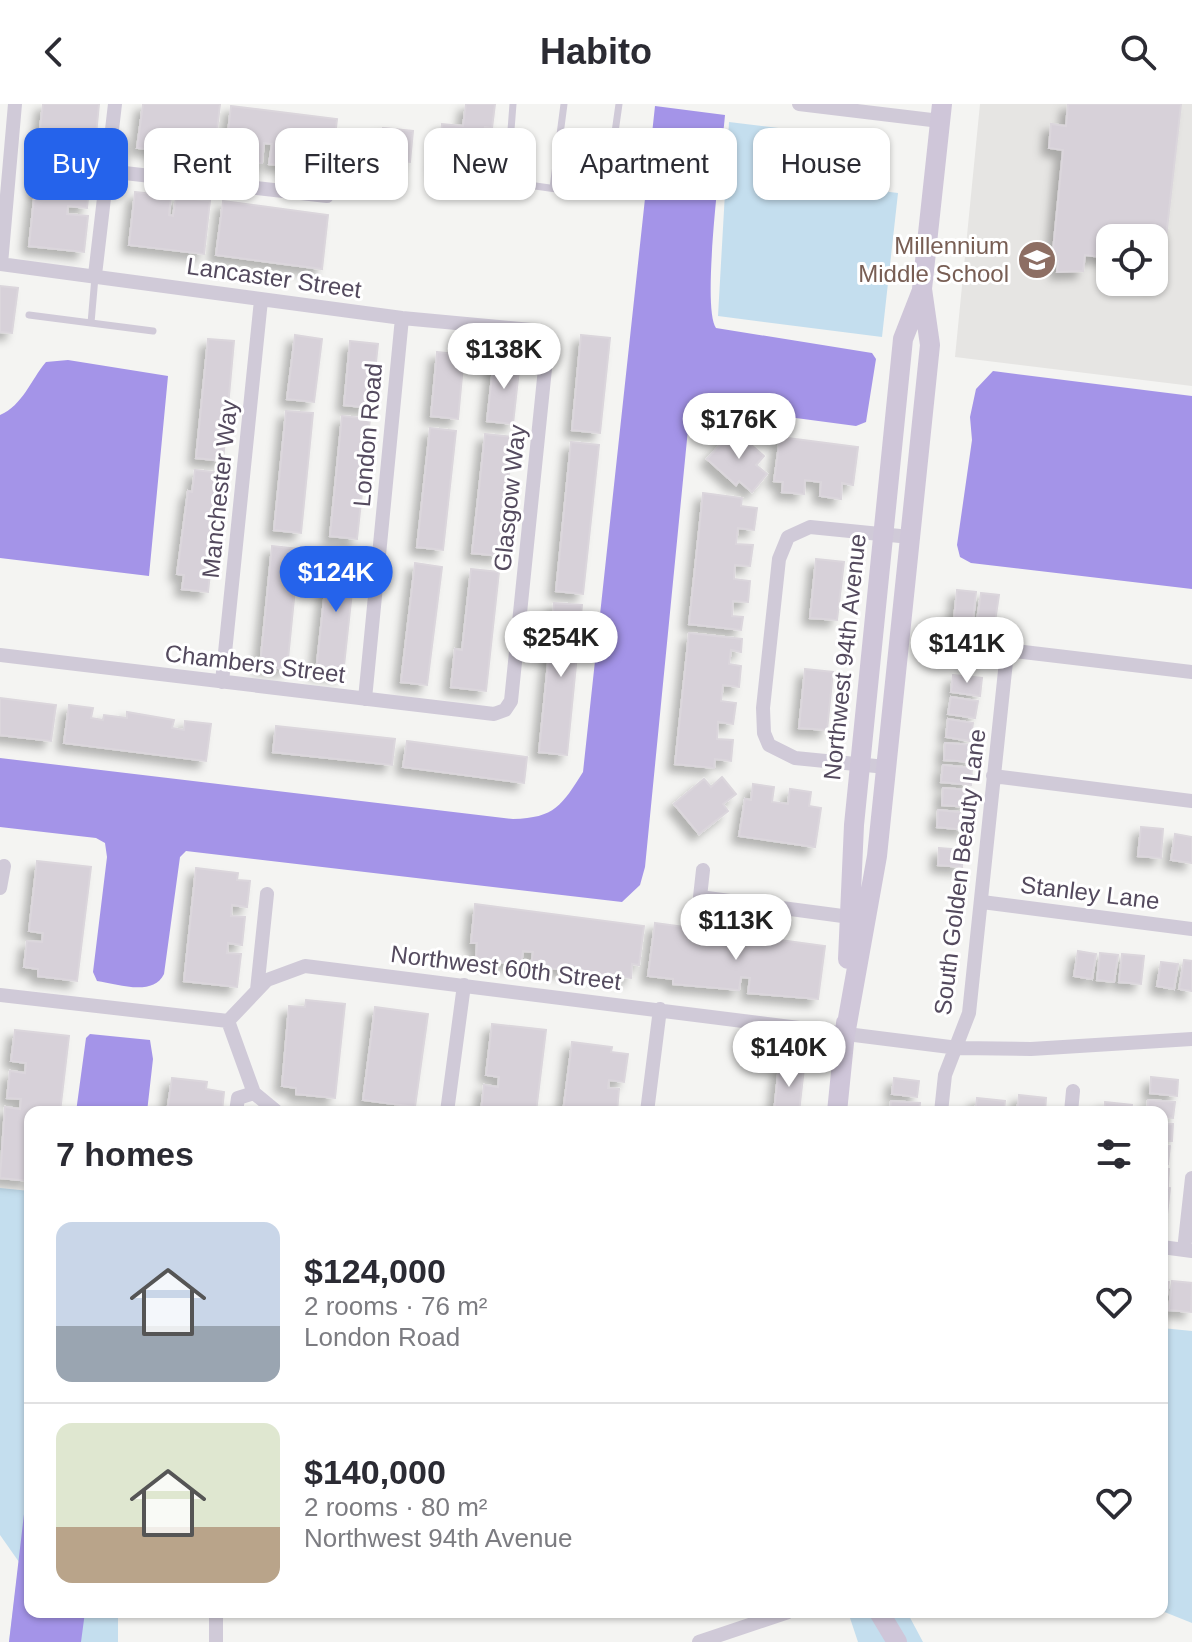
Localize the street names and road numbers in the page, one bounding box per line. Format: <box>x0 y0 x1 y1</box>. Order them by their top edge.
street label: Lancaster Street <box>185 252 363 303</box>
street label: London Road <box>348 362 387 508</box>
street label: Manchester Way <box>197 398 242 579</box>
street label: Glasgow Way <box>488 423 531 573</box>
street label: Northwest 94th Avenue <box>818 532 871 782</box>
street label: Chambers Street <box>163 639 347 688</box>
street label: South Golden Beauty Lane <box>929 727 990 1017</box>
street label: Stanley Lane <box>1019 871 1161 914</box>
street label: Northwest 60th Street <box>389 940 623 995</box>

